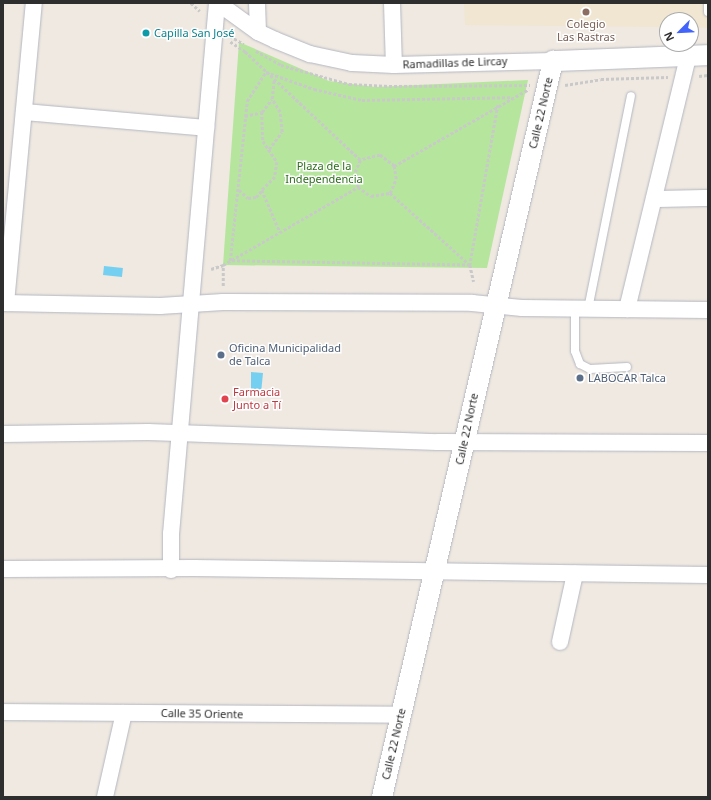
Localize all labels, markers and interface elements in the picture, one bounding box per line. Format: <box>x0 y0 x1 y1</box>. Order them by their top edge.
marker: Colegio Las Rastras <box>581 7 591 17</box>
north arrow <box>659 12 699 52</box>
place label: Colegio Las Rastras <box>557 18 615 44</box>
place label: Capilla San José <box>154 26 234 40</box>
marker: Capilla San José <box>141 28 151 38</box>
text: N <box>660 30 677 44</box>
street label: Ramadillas de Lircay <box>402 55 508 71</box>
street label: Calle 22 Norte <box>526 76 556 150</box>
park label: Plaza de la Independencia <box>285 160 363 186</box>
place label: Oficina Municipalidad de Talca <box>229 342 341 368</box>
marker: Oficina Municipalidad de Talca <box>216 350 226 360</box>
place label: LABOCAR Talca <box>588 371 666 385</box>
marker: LABOCAR Talca <box>575 373 585 383</box>
place label: Farmacia Junto a Tí <box>233 386 281 412</box>
street label: Calle 22 Norte <box>453 392 481 466</box>
marker: Farmacia Junto a Tí <box>220 394 230 404</box>
street label: Calle 35 Oriente <box>161 707 243 721</box>
street label: Calle 22 Norte <box>379 707 409 781</box>

